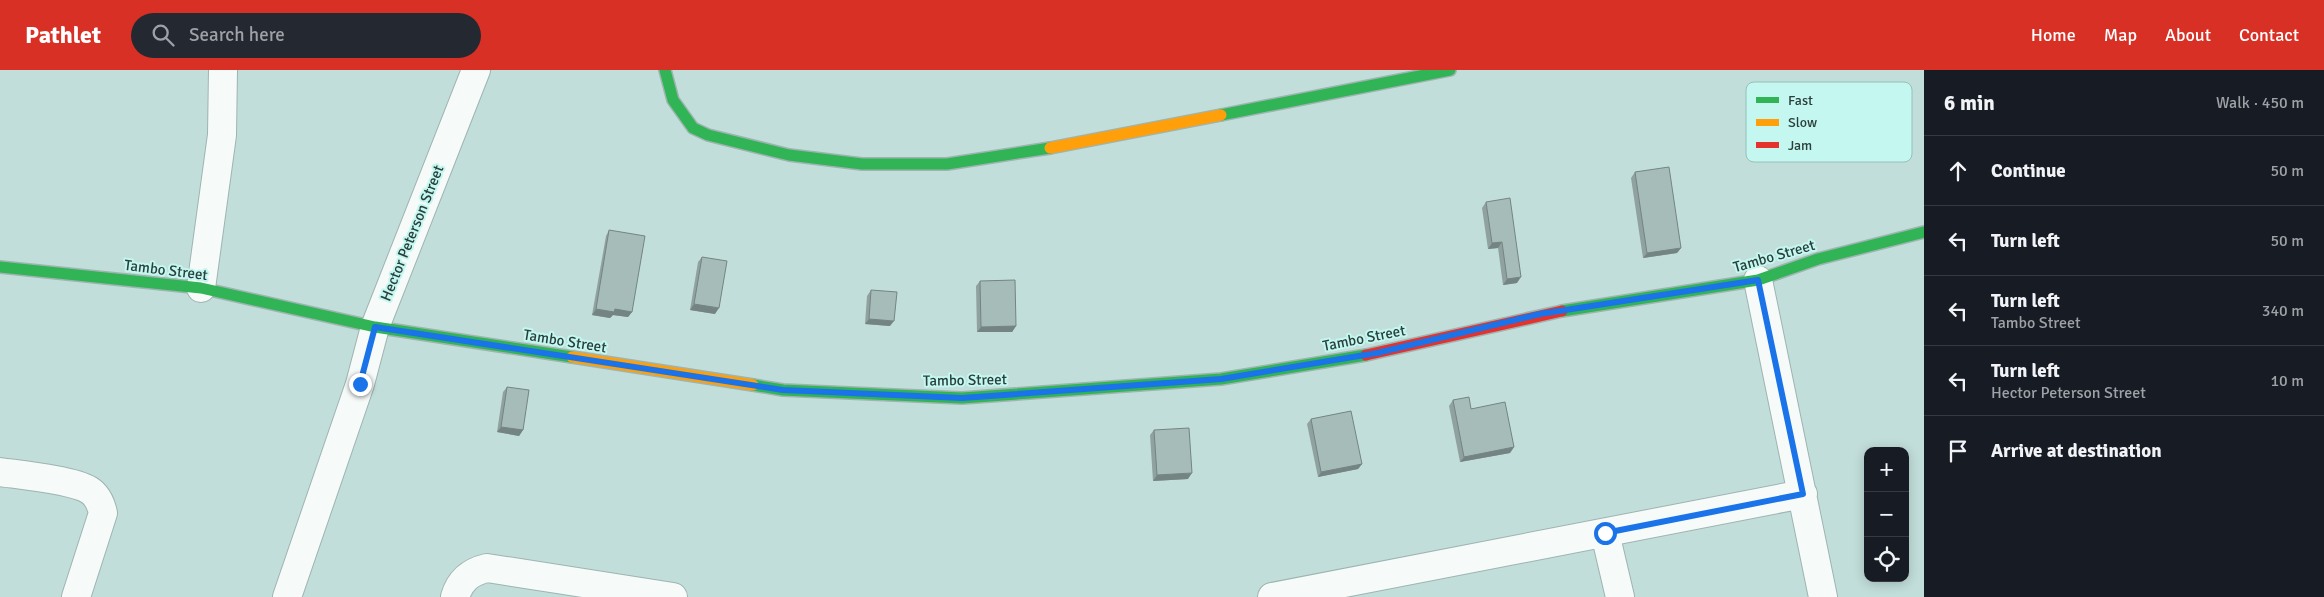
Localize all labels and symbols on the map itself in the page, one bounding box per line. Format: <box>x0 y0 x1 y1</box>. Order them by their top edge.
legend <box>1746 82 1912 162</box>
text: Fast <box>1788 92 1813 109</box>
text: Slow <box>1788 114 1817 131</box>
text: Jam <box>1788 137 1812 154</box>
street label: Hector Peterson Street <box>376 162 448 304</box>
street label: Tambo Street <box>1731 236 1817 276</box>
street label: Tambo Street <box>123 256 209 284</box>
street label: Tambo Street <box>1321 321 1407 355</box>
street label: Tambo Street <box>522 326 608 356</box>
street label: Tambo Street <box>923 370 1007 390</box>
route end <box>349 373 372 396</box>
route start <box>1594 522 1617 545</box>

